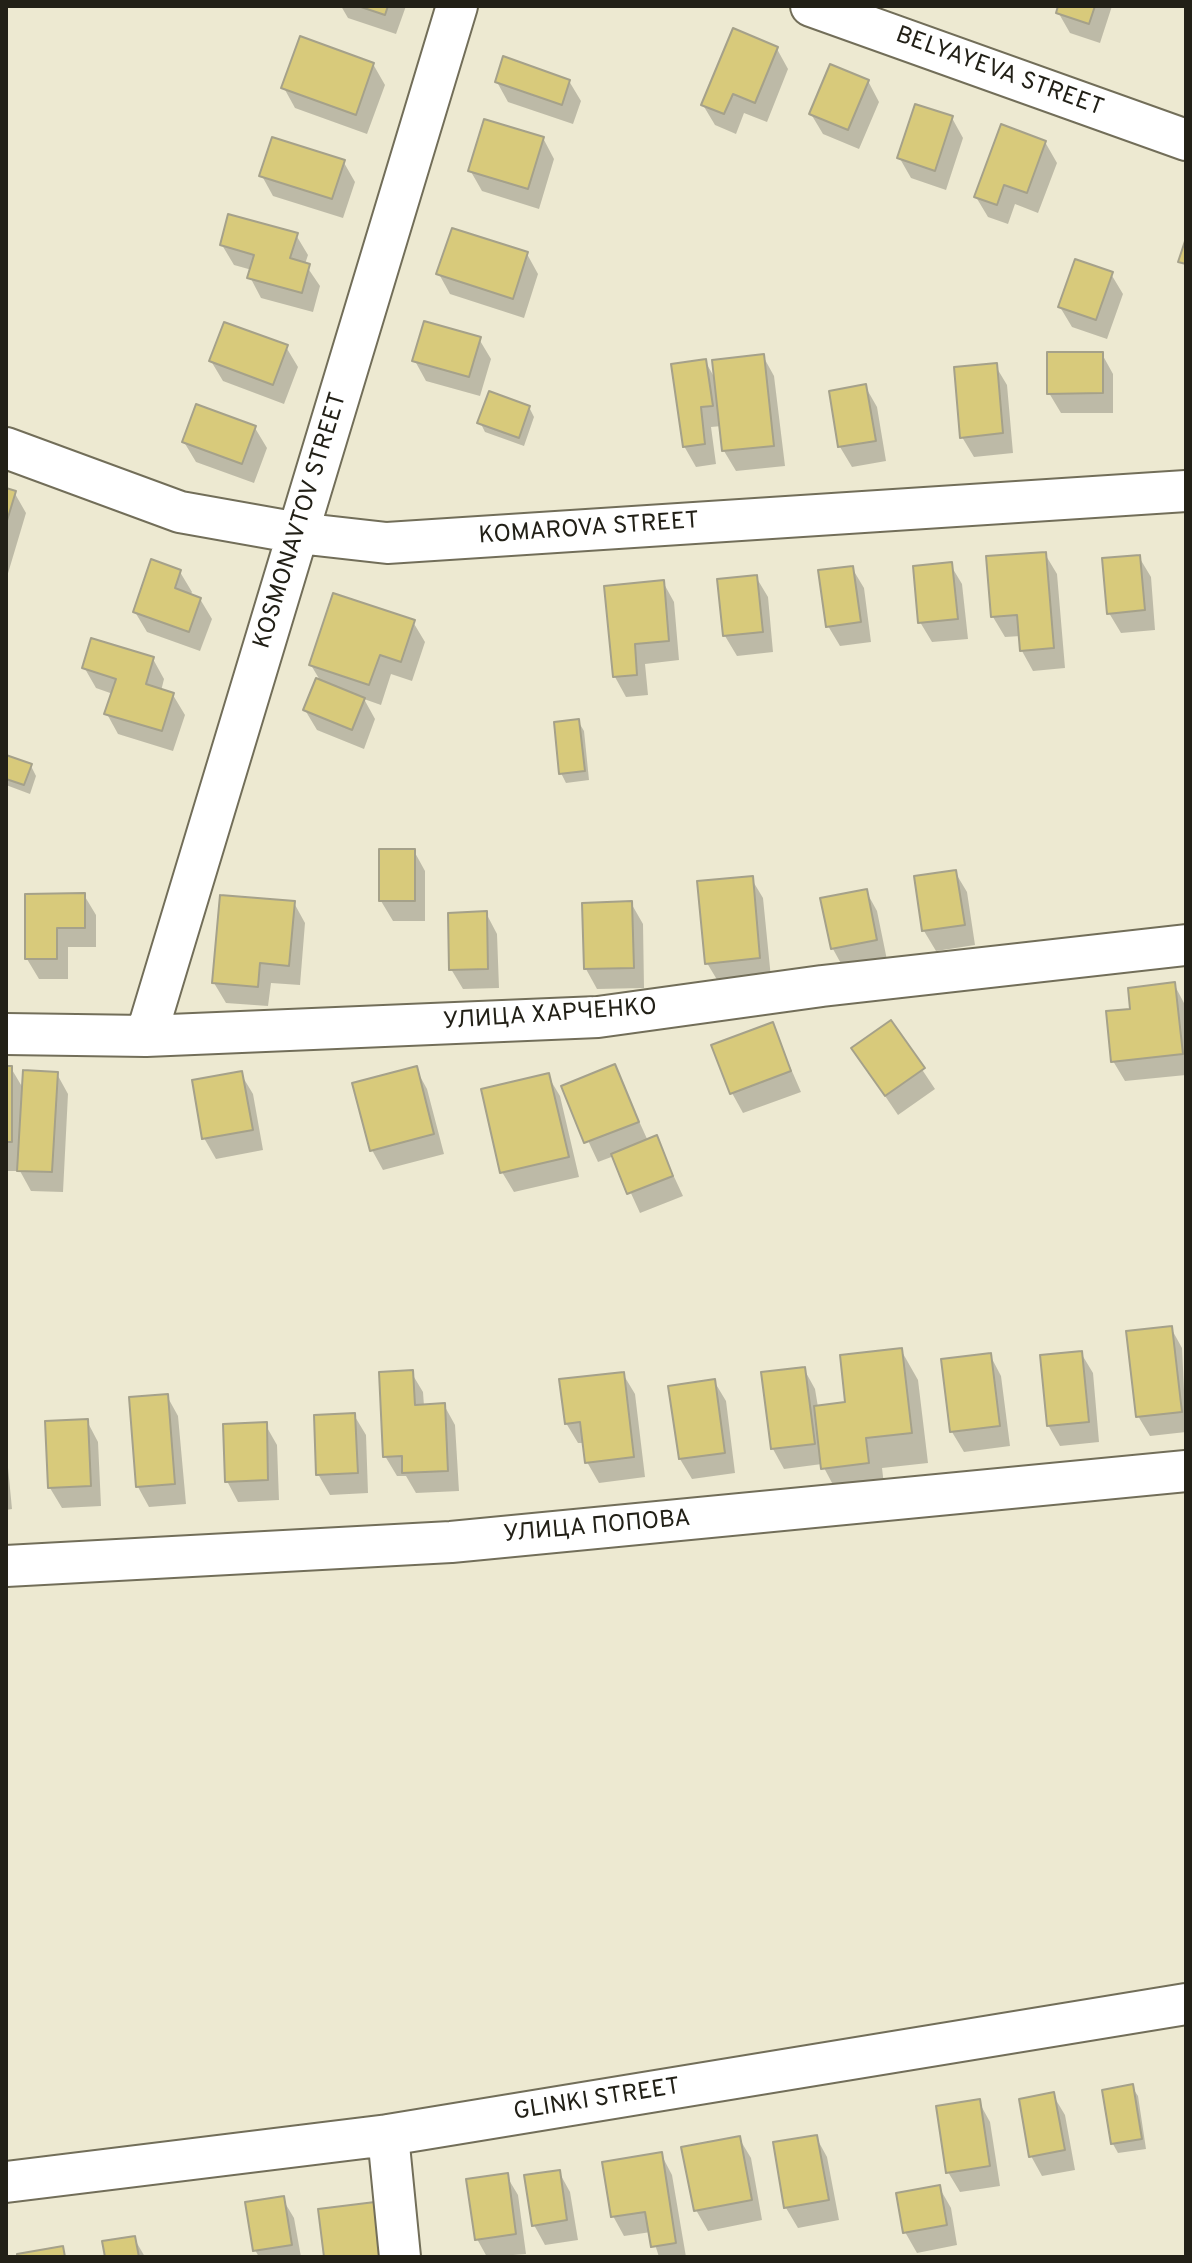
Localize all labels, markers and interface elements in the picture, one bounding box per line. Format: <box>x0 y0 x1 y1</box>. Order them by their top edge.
street label: BELYAYEVA STREET <box>891 22 1107 124</box>
street label: KOSMONAVTOV STREET <box>249 389 355 653</box>
street label: KOMAROVA STREET <box>478 508 700 552</box>
street label: УЛИЦА ХАРЧЕНКО <box>442 994 658 1038</box>
street label: УЛИЦА ПОПОВА <box>502 1505 692 1551</box>
street label: GLINKI STREET <box>512 2074 682 2128</box>

